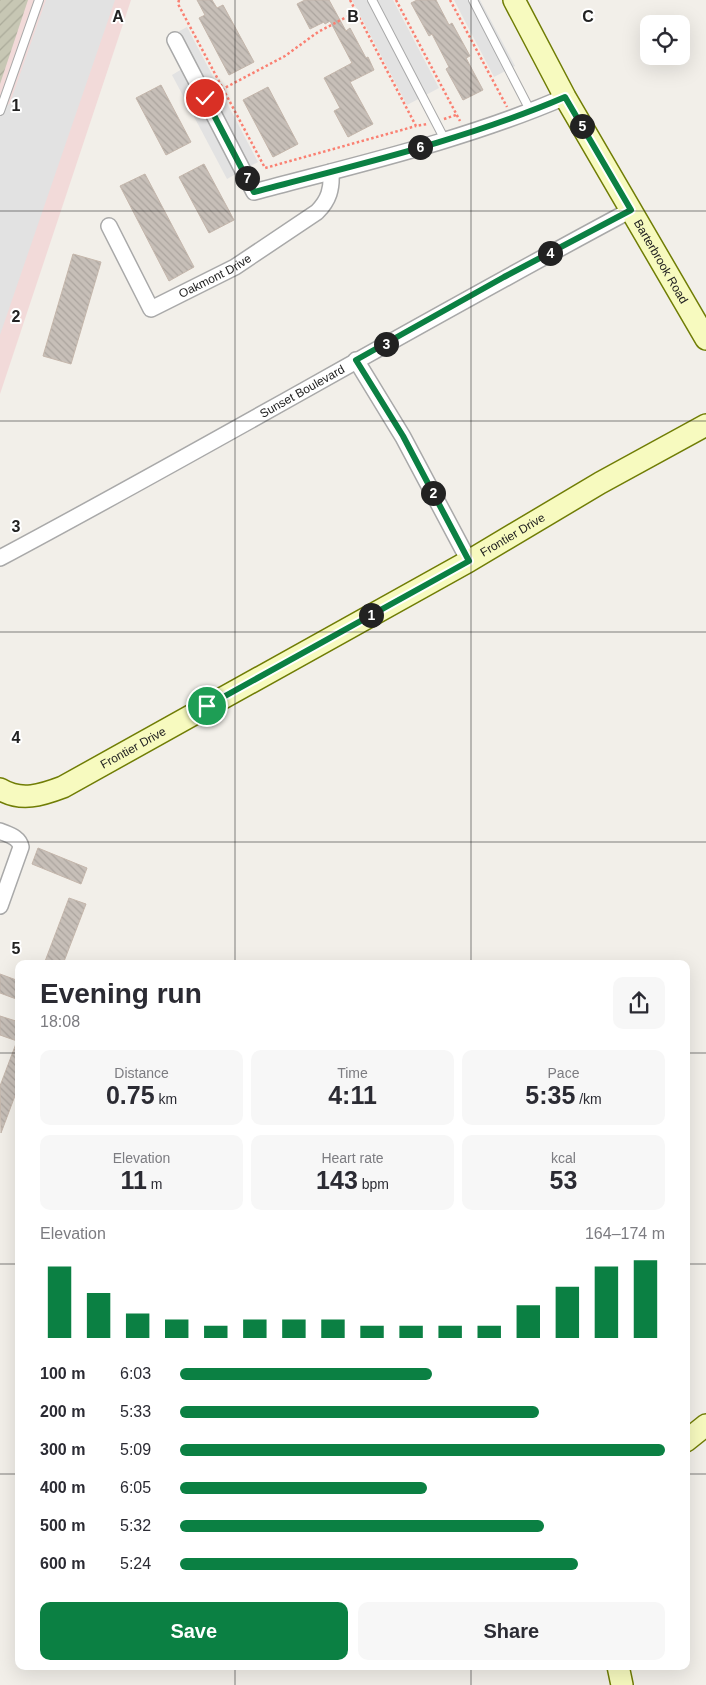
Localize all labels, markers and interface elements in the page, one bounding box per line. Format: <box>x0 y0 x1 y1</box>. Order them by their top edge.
text: A <box>112 8 124 25</box>
text: B <box>347 8 359 25</box>
text: C <box>582 8 594 25</box>
map controls <box>640 15 690 65</box>
button: locate <box>640 15 690 65</box>
pin <box>184 77 226 119</box>
icon: check <box>191 84 219 112</box>
text: 1 <box>12 97 21 114</box>
pin: 5 <box>570 114 594 138</box>
text: 5 <box>579 118 586 134</box>
pin: 6 <box>408 134 432 160</box>
text: 6 <box>417 139 424 155</box>
pin: 7 <box>234 166 260 190</box>
text: 7 <box>244 170 251 186</box>
street label: Barterbrook Road <box>631 217 691 306</box>
pin: 4 <box>538 240 562 266</box>
text: 4 <box>547 245 554 261</box>
street label: Oakmont Drive <box>176 251 254 301</box>
text: 2 <box>12 308 21 325</box>
pin: 3 <box>374 332 398 356</box>
text: 3 <box>383 336 390 352</box>
street label: Sunset Boulevard <box>257 362 347 421</box>
pin: 2 <box>420 480 446 506</box>
text: 2 <box>430 485 437 501</box>
street label: Frontier Drive <box>478 510 548 560</box>
text: 3 <box>12 518 21 535</box>
pin: 1 <box>358 602 384 628</box>
text: 1 <box>368 607 375 623</box>
pin <box>186 685 228 727</box>
icon: arrive <box>193 692 221 720</box>
street label: Frontier Drive <box>98 724 169 772</box>
text: 4 <box>12 729 21 746</box>
text: 5 <box>12 940 21 957</box>
button: share <box>613 977 665 1029</box>
text: Evening run <box>40 978 202 1009</box>
text: 18:08 <box>40 1013 80 1030</box>
text: Distance <box>114 1065 169 1081</box>
text: Time <box>337 1065 368 1081</box>
text: Pace <box>548 1065 579 1081</box>
text: 0.75 <box>106 1081 155 1109</box>
text: 4:11 <box>328 1081 377 1109</box>
text: 5:35 <box>525 1081 575 1109</box>
text: km <box>155 1091 177 1107</box>
text: /km <box>575 1091 602 1107</box>
text: Elevation <box>113 1150 170 1166</box>
text: Heart rate <box>321 1150 384 1166</box>
text: kcal <box>551 1150 576 1166</box>
text: 11 <box>121 1166 147 1194</box>
text: 143 <box>316 1166 358 1194</box>
text: 53 <box>550 1166 577 1194</box>
text: m <box>147 1176 163 1192</box>
text: bpm <box>358 1176 389 1192</box>
text: Elevation <box>40 1225 106 1242</box>
text: 164–174 m <box>585 1225 665 1242</box>
text: 100 m <box>40 1365 85 1382</box>
text: 6:03 <box>120 1365 151 1382</box>
text: 200 m <box>40 1403 85 1420</box>
text: 5:33 <box>120 1403 151 1420</box>
text: 300 m <box>40 1441 85 1458</box>
text: 5:09 <box>120 1441 151 1458</box>
text: 400 m <box>40 1479 85 1496</box>
text: 6:05 <box>120 1479 151 1496</box>
text: 500 m <box>40 1517 85 1534</box>
text: 5:32 <box>120 1517 151 1534</box>
text: 600 m <box>40 1555 85 1572</box>
text: 5:24 <box>120 1555 151 1572</box>
button: Save <box>40 1602 348 1660</box>
button: Share <box>358 1602 665 1660</box>

